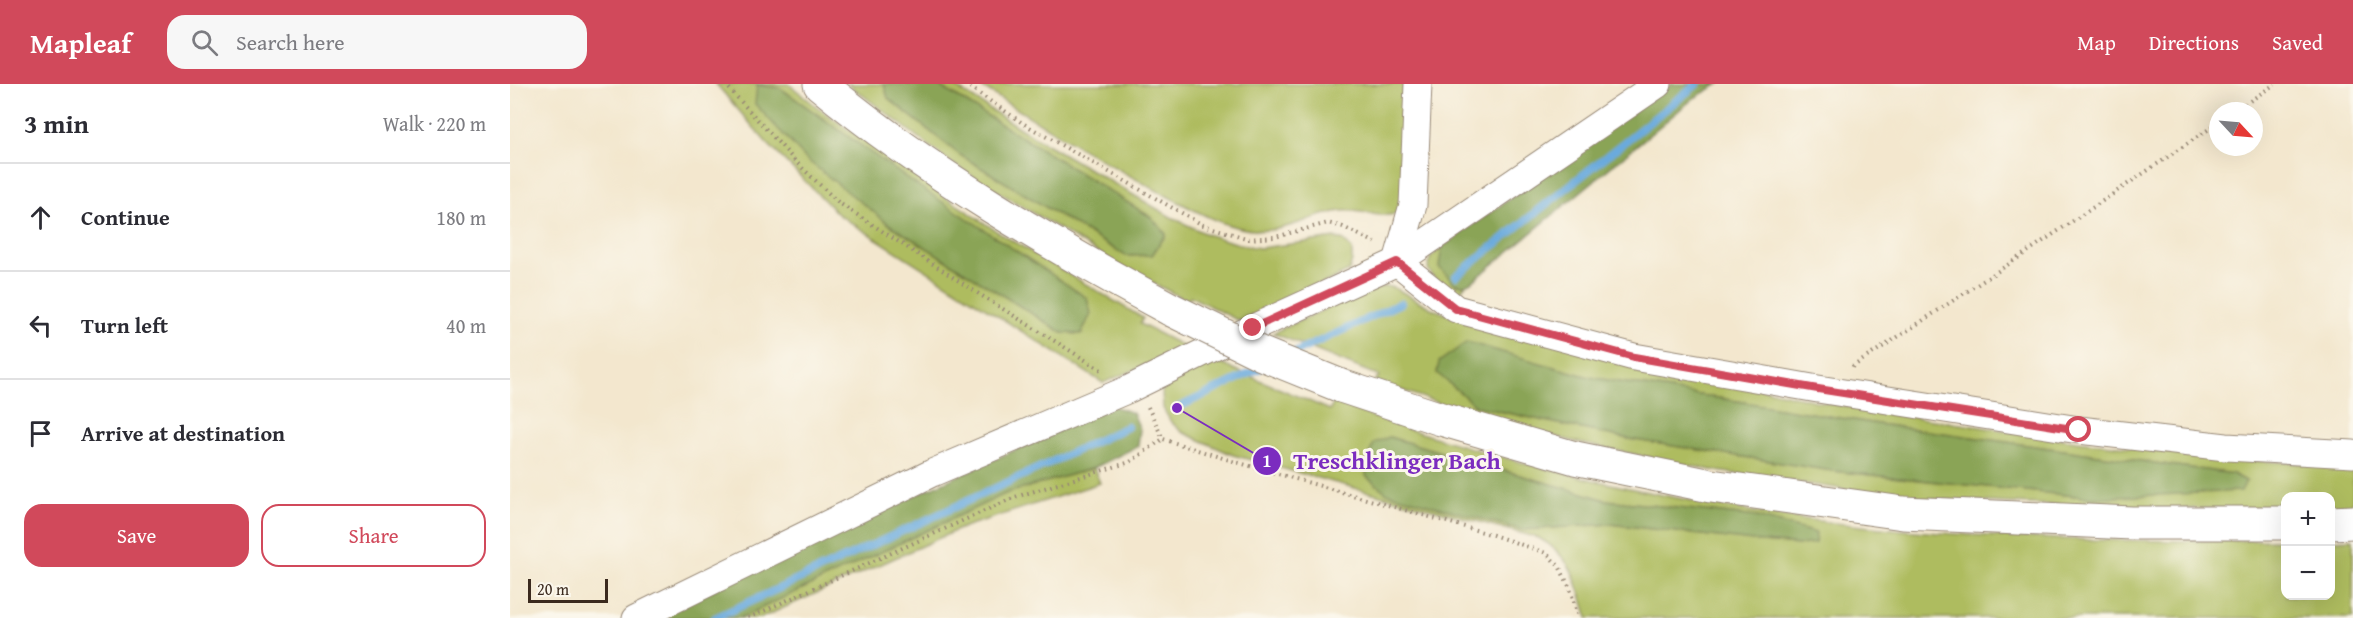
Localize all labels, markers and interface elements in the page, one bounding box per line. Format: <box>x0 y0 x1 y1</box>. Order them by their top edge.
search box <box>167 15 587 69</box>
text: Mapleaf <box>30 22 131 63</box>
icon: search <box>188 26 221 59</box>
text: Search here <box>236 26 345 58</box>
text: Map <box>2077 27 2116 58</box>
text: Directions <box>2149 27 2239 58</box>
text: Saved <box>2272 27 2323 58</box>
north arrow <box>2209 102 2263 156</box>
text: 3 min <box>24 104 89 143</box>
text: Walk · 220 m <box>383 109 486 138</box>
icon: ahead <box>24 201 57 234</box>
text: Continue <box>81 201 170 233</box>
text: 180 m <box>436 203 486 232</box>
icon: left <box>24 309 57 342</box>
text: Turn left <box>81 309 168 341</box>
text: 40 m <box>446 311 486 340</box>
route end <box>1239 314 1265 340</box>
route start <box>2065 416 2091 442</box>
icon: arrive <box>24 417 57 450</box>
text: Arrive at destination <box>81 417 285 449</box>
callout: Treschklinger Bach <box>1252 440 1513 482</box>
text: Treschklinger Bach <box>1293 443 1501 478</box>
text: 1 <box>1262 447 1272 474</box>
map controls <box>2281 492 2335 600</box>
button: + <box>2281 492 2335 546</box>
button: Save <box>24 504 249 567</box>
button: Share <box>261 504 486 567</box>
button: − <box>2281 546 2335 600</box>
scale bar <box>528 576 608 604</box>
text: 20 m <box>537 577 569 601</box>

